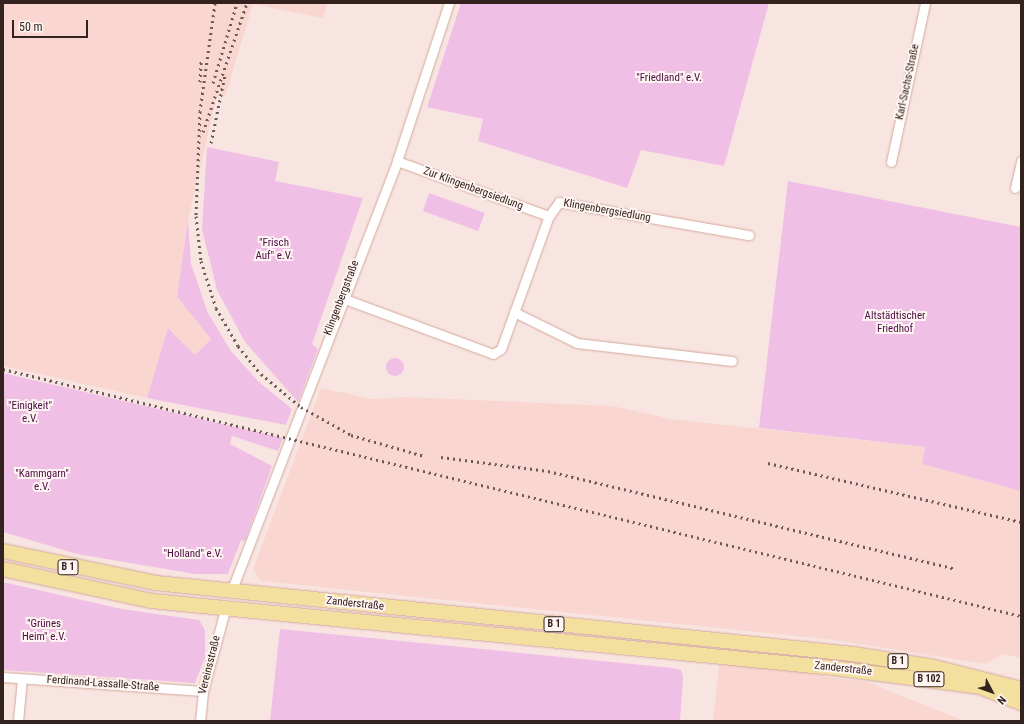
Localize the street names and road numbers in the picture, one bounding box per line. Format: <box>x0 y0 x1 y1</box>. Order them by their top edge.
street label: Karl-Sachs-Straße <box>894 43 922 121</box>
street label: Zur Klingenbergsiedlung <box>421 165 525 213</box>
street label: Klingenbergsiedlung <box>562 197 652 225</box>
street label: Klingenbergstraße <box>322 259 362 337</box>
road number: B 1 <box>57 559 79 575</box>
street label: Zanderstraße <box>326 594 384 614</box>
road number: B 1 <box>543 616 565 632</box>
street label: Vereinsstraße <box>196 634 224 696</box>
road number: B 1 <box>887 653 909 669</box>
street label: Zanderstraße <box>814 659 872 679</box>
road number: B 102 <box>913 671 945 687</box>
street label: Ferdinand-Lassalle-Straße <box>46 673 160 695</box>

